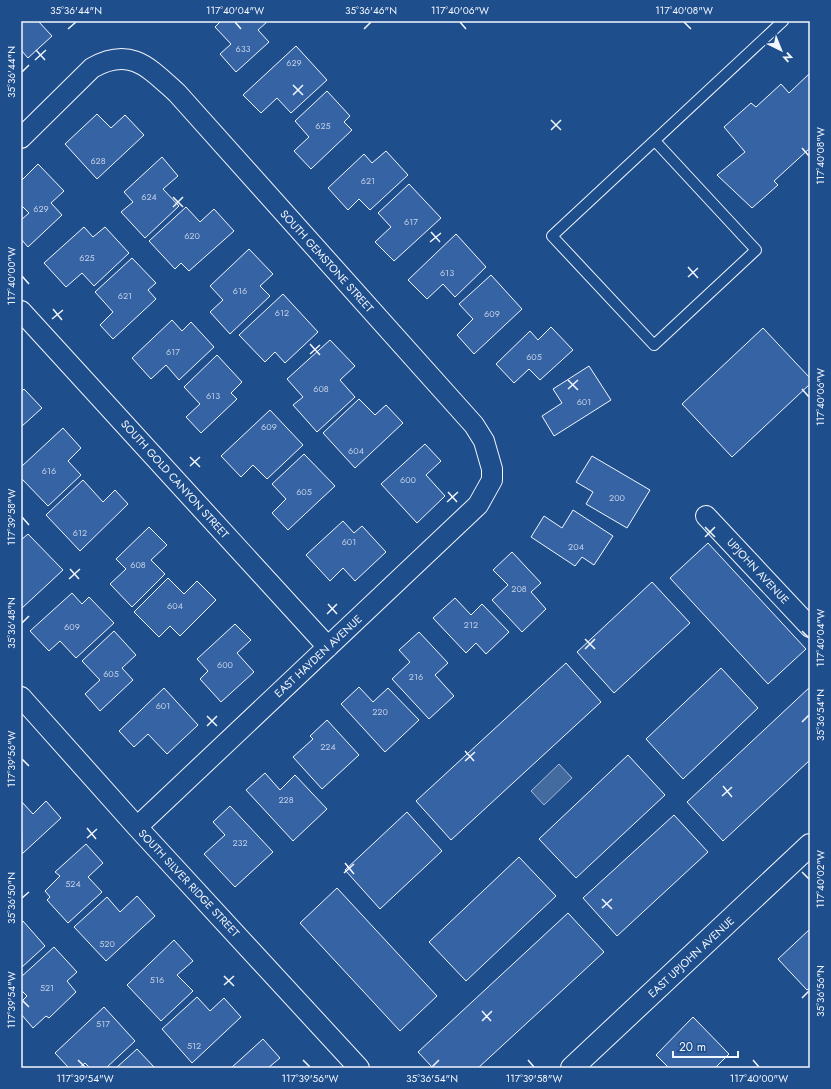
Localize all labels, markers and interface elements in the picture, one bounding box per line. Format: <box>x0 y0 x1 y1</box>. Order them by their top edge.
text: 35°36'44"N <box>50 3 102 18</box>
text: 117°40'04"W <box>206 3 264 18</box>
text: 35°36'46"N <box>345 3 397 18</box>
text: 117°40'06"W <box>431 3 489 18</box>
text: 117°40'08"W <box>655 3 713 18</box>
north arrow <box>761 30 801 70</box>
house number: 633 <box>235 42 251 55</box>
text: 35°36'44"N <box>4 46 19 98</box>
text: N <box>779 48 796 66</box>
house number: 629 <box>286 56 302 69</box>
house number: 625 <box>315 119 331 132</box>
text: 117°40'08"W <box>813 127 828 185</box>
house number: 628 <box>90 154 106 167</box>
house number: 621 <box>361 174 375 187</box>
house number: 624 <box>141 190 157 203</box>
house number: 629 <box>33 202 49 215</box>
street label: SOUTH GEMSTONE STREET <box>277 206 377 316</box>
house number: 617 <box>404 215 418 228</box>
house number: 620 <box>184 229 200 242</box>
text: 117°40'00"W <box>4 247 19 305</box>
house number: 625 <box>79 251 95 264</box>
house number: 613 <box>440 266 454 279</box>
house number: 616 <box>233 284 247 297</box>
house number: 621 <box>118 289 132 302</box>
house number: 612 <box>275 306 289 319</box>
house number: 609 <box>484 307 500 320</box>
house number: 617 <box>166 345 180 358</box>
house number: 605 <box>526 350 542 363</box>
text: 117°40'06"W <box>813 368 828 426</box>
house number: 608 <box>313 382 329 395</box>
house number: 613 <box>206 389 220 402</box>
house number: 601 <box>577 395 591 408</box>
street label: SOUTH GOLD CANYON STREET <box>117 416 233 542</box>
house number: 609 <box>261 420 277 433</box>
house number: 604 <box>348 444 364 457</box>
house number: 616 <box>42 464 56 477</box>
house number: 600 <box>400 473 417 486</box>
house number: 605 <box>296 485 312 498</box>
text: 117°39'58"W <box>4 489 19 545</box>
house number: 200 <box>609 491 626 504</box>
house number: 612 <box>73 526 87 539</box>
house number: 601 <box>342 535 356 548</box>
street label: UPJOHN AVENUE <box>723 535 793 607</box>
house number: 204 <box>568 540 584 553</box>
house number: 608 <box>130 558 146 571</box>
house number: 208 <box>511 582 527 595</box>
text: 35°36'48"N <box>4 597 19 649</box>
house number: 604 <box>167 599 183 612</box>
text: 117°40'04"W <box>813 609 828 667</box>
street label: EAST HAYDEN AVENUE <box>271 611 365 701</box>
house number: 212 <box>464 618 478 631</box>
house number: 609 <box>64 620 80 633</box>
house number: 600 <box>217 658 234 671</box>
house number: 605 <box>103 667 119 680</box>
house number: 216 <box>409 670 423 683</box>
text: 35°36'54"N <box>813 689 828 741</box>
house number: 601 <box>156 699 170 712</box>
house number: 220 <box>372 705 388 718</box>
text: 117°39'56"W <box>4 730 19 788</box>
house number: 224 <box>320 740 336 753</box>
house number: 228 <box>278 793 294 806</box>
street label: SOUTH SILVER RIDGE STREET <box>135 826 243 940</box>
house number: 232 <box>232 836 248 849</box>
text: 117°40'02"W <box>813 850 828 908</box>
text: 35°36'50"N <box>4 872 19 924</box>
house number: 524 <box>65 877 81 890</box>
street label: EAST UPJOHN AVENUE <box>644 913 738 1001</box>
house number: 520 <box>99 937 115 950</box>
text: 35°36'56"N <box>813 965 828 1017</box>
text: 117°39'54"W <box>4 971 19 1029</box>
house number: 516 <box>150 973 164 986</box>
house number: 521 <box>40 981 54 994</box>
house number: 517 <box>96 1017 110 1030</box>
scale bar <box>673 1033 738 1059</box>
text: 20 m <box>679 1038 706 1056</box>
house number: 512 <box>187 1039 201 1052</box>
text: 117°39'54"W <box>56 1071 114 1086</box>
text: 117°39'56"W <box>281 1071 339 1086</box>
text: 35°36'54"N <box>406 1071 458 1086</box>
text: 117°39'58"W <box>506 1071 562 1086</box>
text: 117°40'00"W <box>730 1071 788 1086</box>

